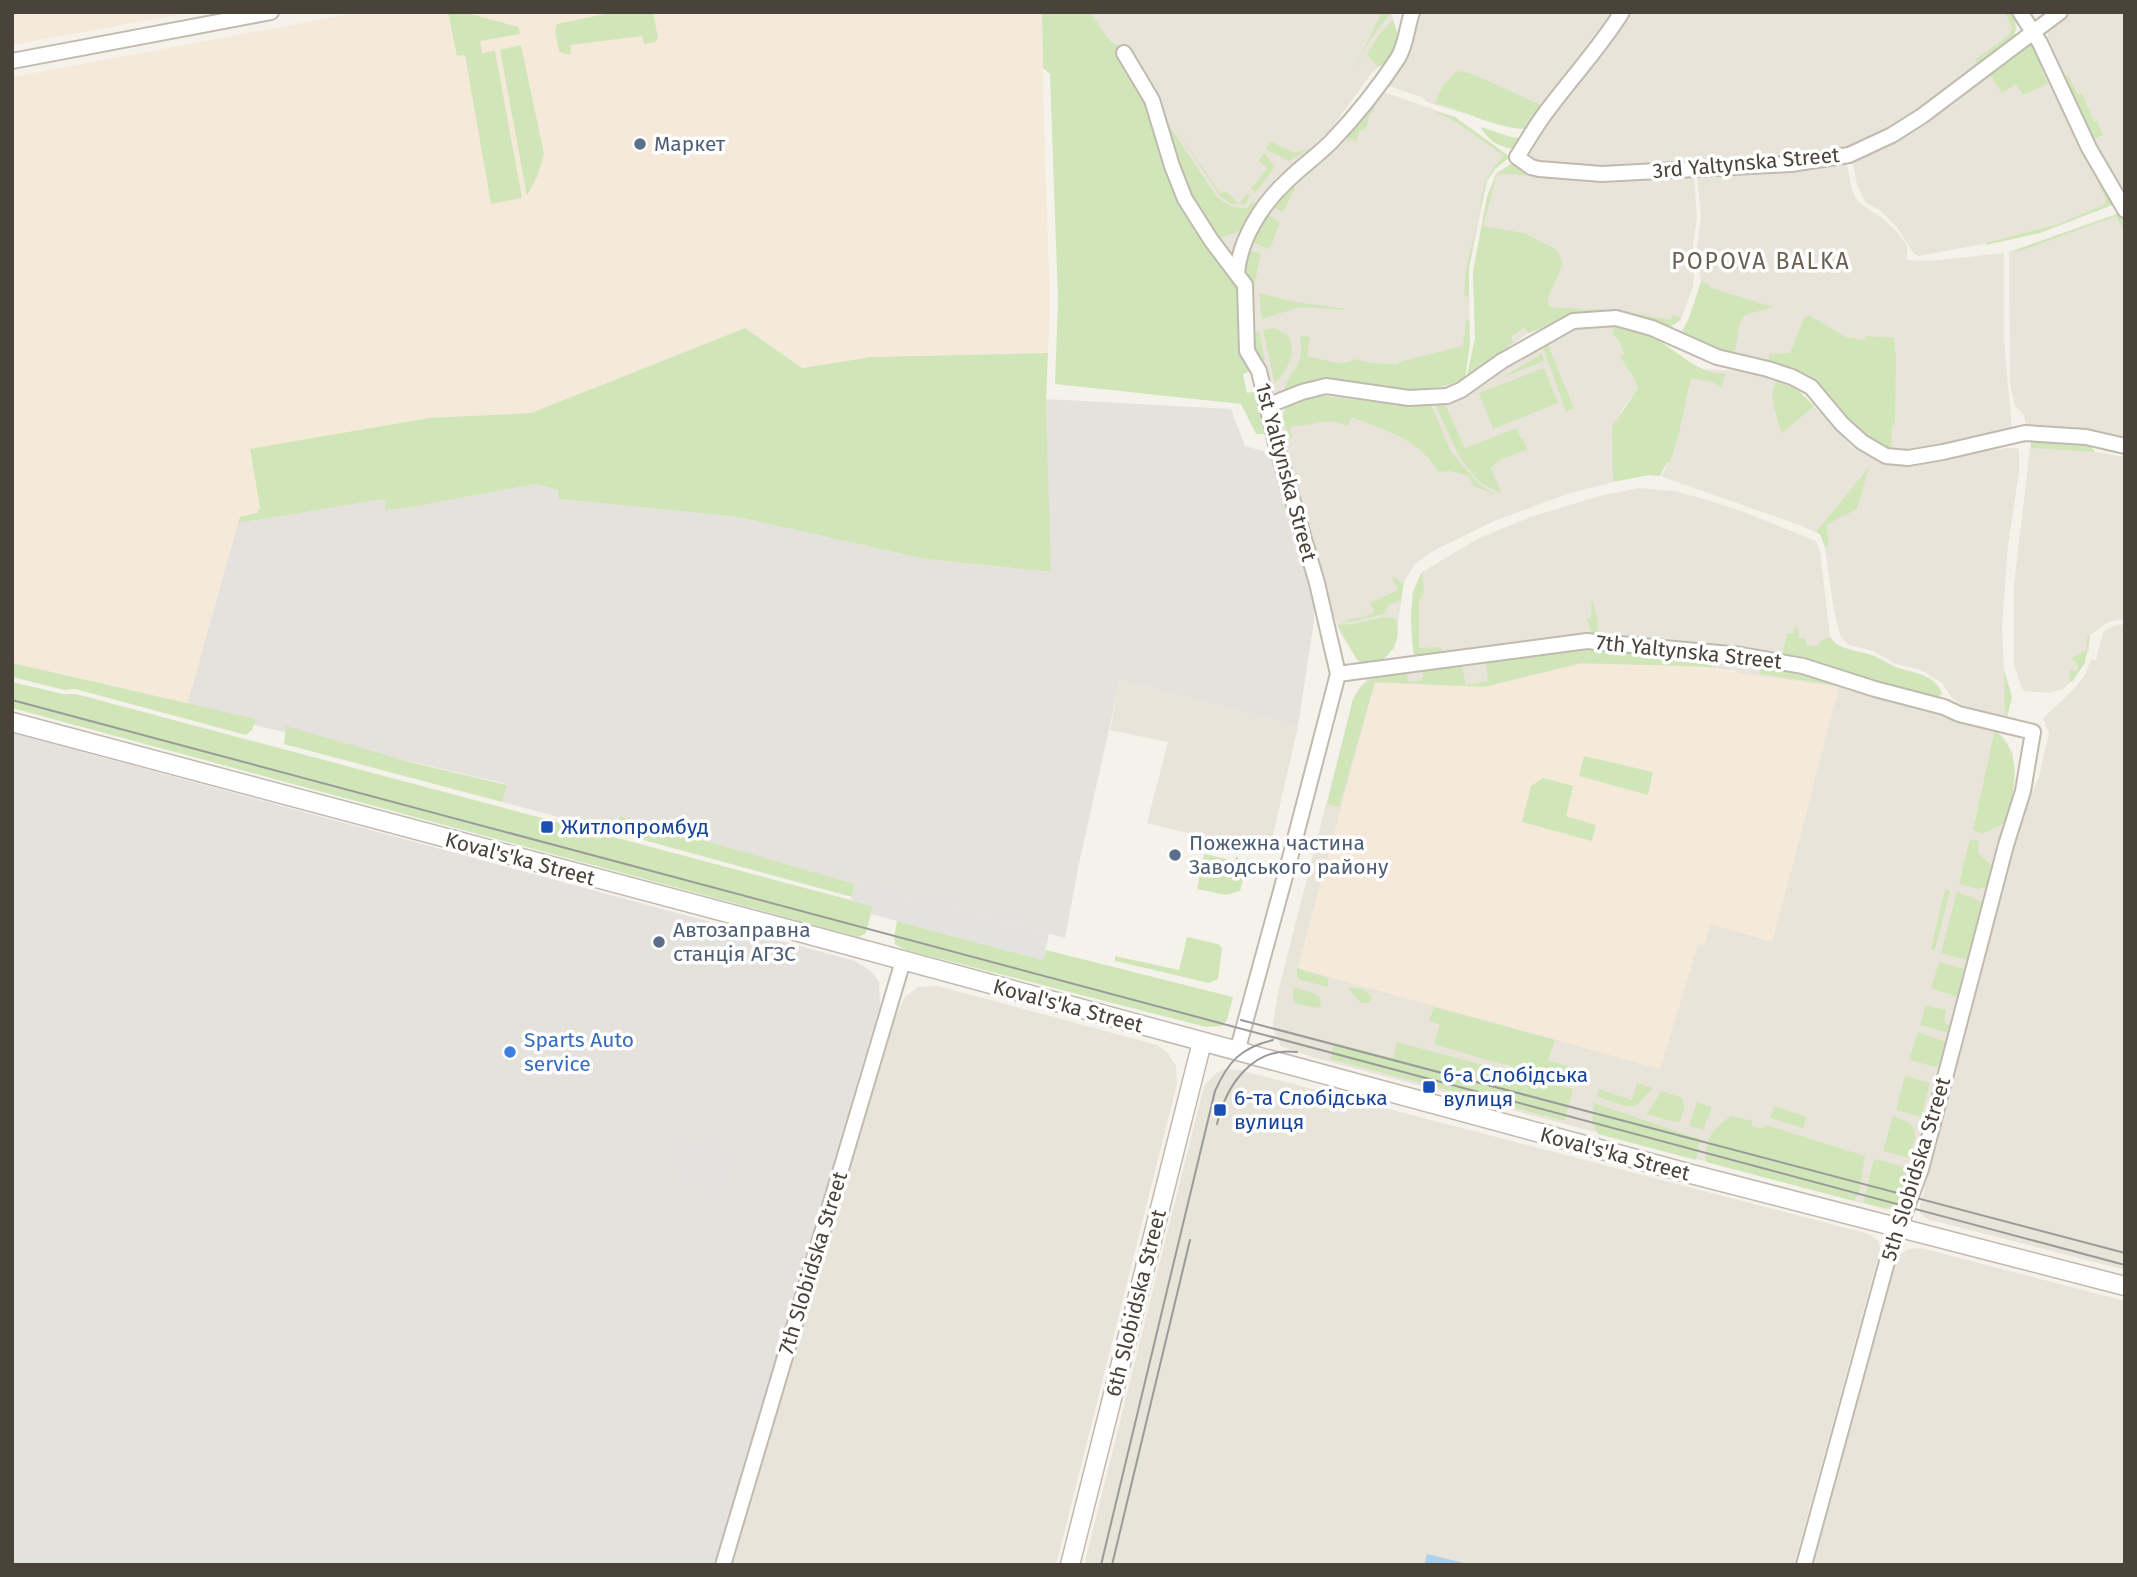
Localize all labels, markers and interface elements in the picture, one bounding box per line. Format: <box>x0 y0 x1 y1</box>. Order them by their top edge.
place label: Маркет <box>654 131 726 157</box>
marker: Маркет <box>632 136 648 152</box>
street label: 3rd Yaltynska Street <box>1651 142 1841 184</box>
district label: POPOVA BALKA <box>1671 247 1851 275</box>
street label: 1st Yaltynska Street <box>1250 380 1322 564</box>
street label: 7th Yaltynska Street <box>1595 629 1783 675</box>
place label: Житлопромбуд <box>561 814 709 840</box>
marker: Житлопромбуд <box>539 819 555 835</box>
street label: Koval's'ka Street <box>442 826 598 892</box>
place label: Пожежна частина Заводського району <box>1189 830 1389 880</box>
marker: Пожежна частина Заводського району <box>1167 847 1183 863</box>
place label: Автозаправна станція АГЗС <box>673 917 811 967</box>
marker: Автозаправна станція АГЗС <box>651 934 667 950</box>
street label: Koval's'ka Street <box>990 973 1146 1039</box>
place label: Sparts Auto service <box>524 1027 634 1077</box>
marker: Sparts Auto service <box>502 1044 518 1060</box>
place label: 6-а Слобідська вулиця <box>1443 1062 1588 1112</box>
street label: 5th Slobidska Street <box>1876 1074 1956 1264</box>
marker: 6-а Слобідська вулиця <box>1421 1079 1437 1095</box>
place label: 6-та Слобідська вулиця <box>1234 1085 1388 1135</box>
marker: 6-та Слобідська вулиця <box>1212 1102 1228 1118</box>
street label: Koval's'ka Street <box>1537 1121 1693 1187</box>
street label: 7th Slobidska Street <box>773 1168 853 1358</box>
street label: 6th Slobidska Street <box>1100 1207 1172 1399</box>

